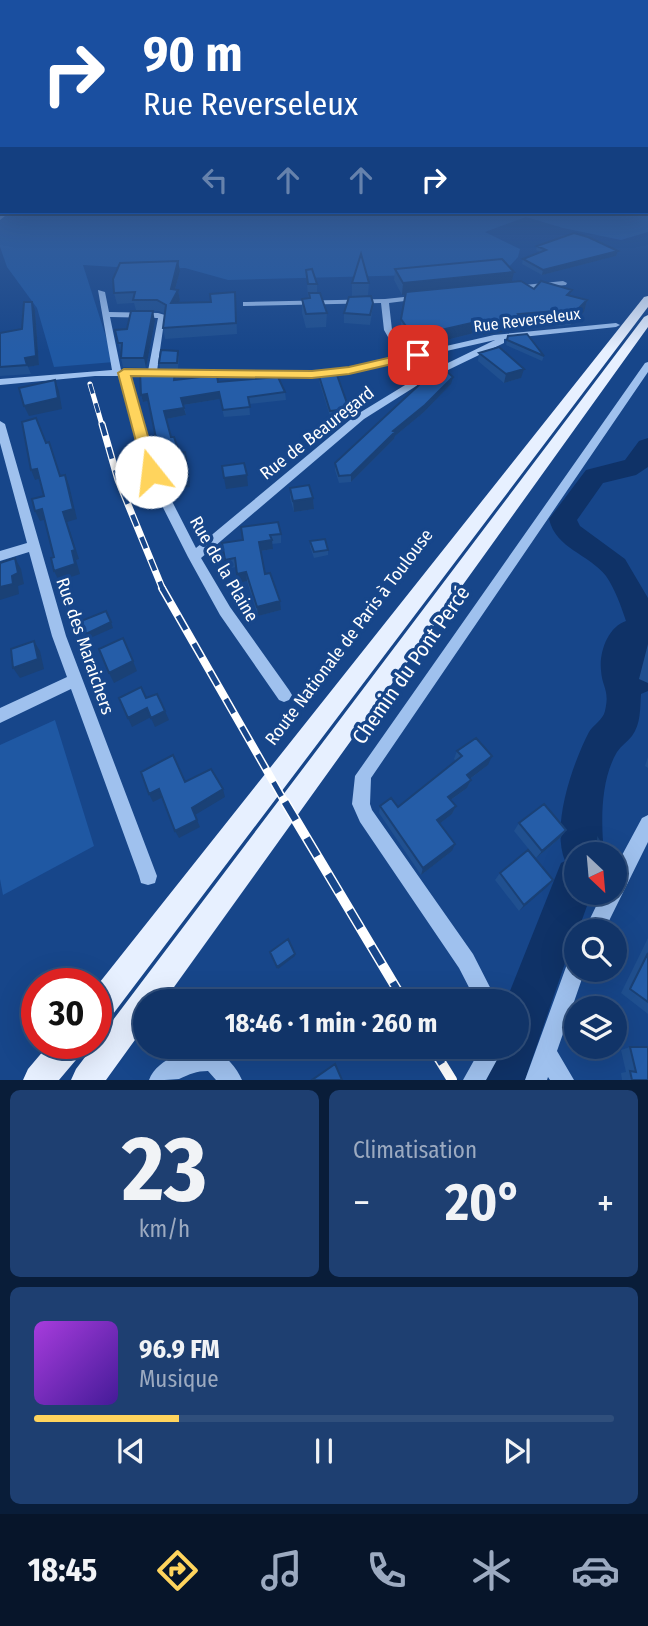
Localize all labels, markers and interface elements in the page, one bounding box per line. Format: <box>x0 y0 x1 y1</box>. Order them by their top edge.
text: 90 m <box>143 25 243 84</box>
icon: right <box>28 28 119 119</box>
text: Rue Reverseleux <box>143 85 358 123</box>
icon: left <box>196 161 234 199</box>
icon: ahead <box>269 161 307 199</box>
icon: ahead <box>342 161 380 199</box>
icon: right <box>415 161 453 199</box>
street label: Rue Reverseleux <box>472 304 582 336</box>
pin <box>388 325 448 385</box>
icon: arrive <box>399 336 437 374</box>
street label: Rue de Beauregard <box>255 382 379 484</box>
position arrow <box>114 435 188 509</box>
street label: Rue de la Plaine <box>185 512 263 626</box>
street label: Route Nationale de Paris à Toulouse <box>261 525 438 749</box>
street label: Rue des Maraichers <box>51 575 119 718</box>
street label: Chemin du Pont Percé <box>347 581 475 749</box>
north arrow <box>564 842 626 905</box>
map controls <box>564 842 627 1059</box>
button: search <box>564 919 627 982</box>
speed limit sign: 30 <box>21 968 112 1059</box>
button: layers <box>564 996 627 1059</box>
text: 18:46 · 1 min · 260 m <box>225 1008 437 1039</box>
text: 23 <box>122 1115 207 1224</box>
text: Climatisation <box>353 1136 477 1164</box>
text: 20° <box>445 1171 522 1234</box>
text: − <box>353 1180 370 1226</box>
text: + <box>597 1180 614 1226</box>
text: km/h <box>139 1215 190 1243</box>
text: 96.9 FM <box>139 1334 220 1365</box>
text: Musique <box>139 1365 219 1393</box>
icon: previous <box>112 1432 150 1470</box>
icon: pause <box>305 1432 343 1470</box>
icon: next <box>498 1432 536 1470</box>
icon: directions <box>153 1546 202 1595</box>
icon: music <box>257 1546 306 1595</box>
icon: phone <box>362 1546 411 1595</box>
icon: climate <box>467 1546 516 1595</box>
icon: car <box>571 1546 620 1595</box>
text: 18:45 <box>28 1551 97 1589</box>

